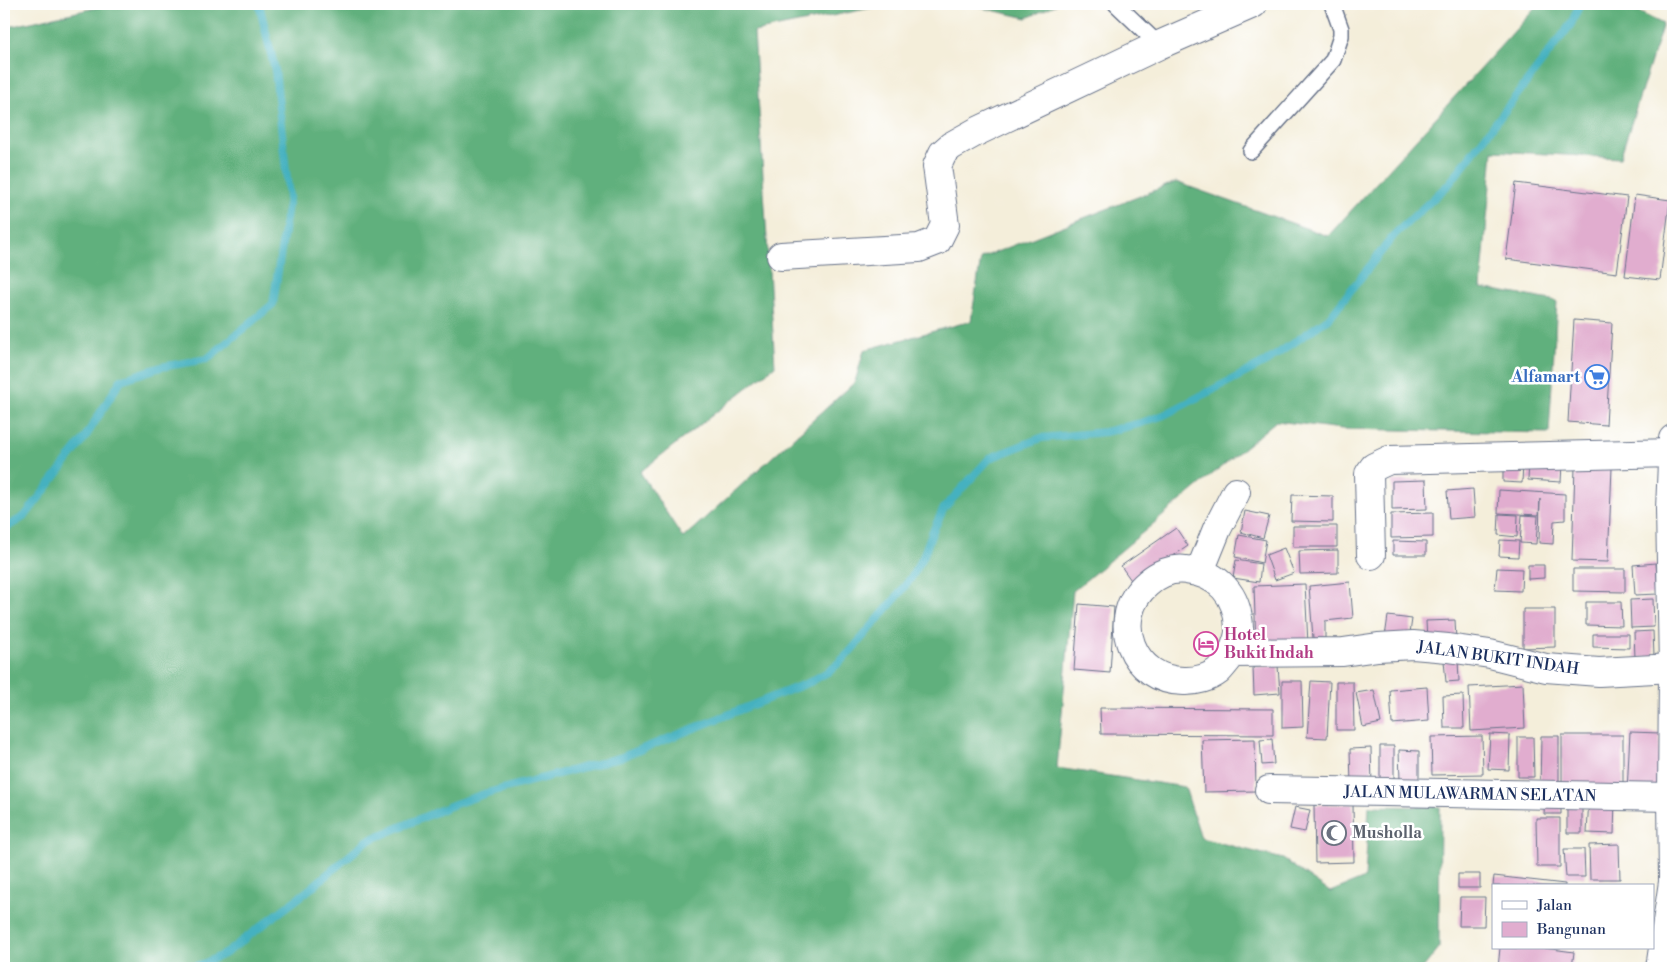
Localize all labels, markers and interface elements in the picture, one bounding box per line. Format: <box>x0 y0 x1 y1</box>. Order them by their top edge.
supermarket icon: Alfamart <box>1584 364 1610 390</box>
place label: Alfamart <box>1511 367 1580 387</box>
place label: Hotel Bukit Indah <box>1224 625 1314 663</box>
hotel icon: Hotel Bukit Indah <box>1193 631 1219 657</box>
street label: JALAN BUKIT INDAH <box>1415 637 1580 679</box>
street label: JALAN MULAWARMAN SELATAN <box>1342 782 1597 806</box>
mosque icon: Musholla <box>1321 820 1347 846</box>
place label: Musholla <box>1352 823 1422 843</box>
legend <box>1492 884 1654 950</box>
text: Jalan <box>1536 896 1572 915</box>
text: Bangunan <box>1536 920 1606 939</box>

